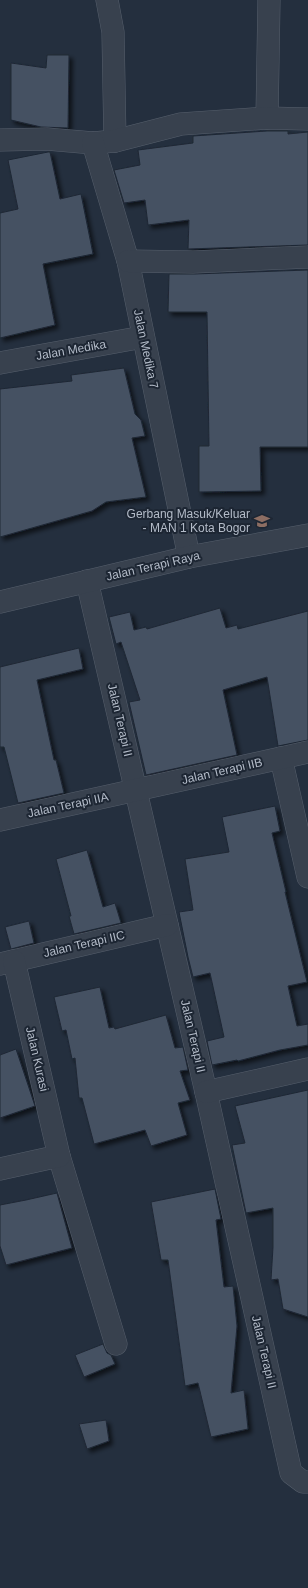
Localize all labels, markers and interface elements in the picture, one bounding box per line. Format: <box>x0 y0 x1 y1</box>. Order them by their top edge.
street label: Jalan Medika 7 <box>131 308 161 390</box>
street label: Jalan Medika <box>35 337 107 363</box>
place label: Gerbang Masuk/Keluar - MAN 1 Kota Bogor <box>127 507 250 535</box>
school or university icon: Gerbang Masuk/Keluar - MAN 1 Kota Bogor <box>253 512 271 530</box>
street label: Jalan Terapi Raya <box>105 548 202 584</box>
street label: Jalan Terapi II <box>105 682 135 758</box>
street label: Jalan Terapi IIB <box>180 755 264 787</box>
street label: Jalan Terapi IIA <box>26 790 110 820</box>
street label: Jalan Terapi IIC <box>42 928 126 960</box>
street label: Jalan Terapi II <box>178 998 208 1074</box>
street label: Jalan Kurasi <box>23 1025 51 1093</box>
street label: Jalan Terapi II <box>249 1314 279 1390</box>

